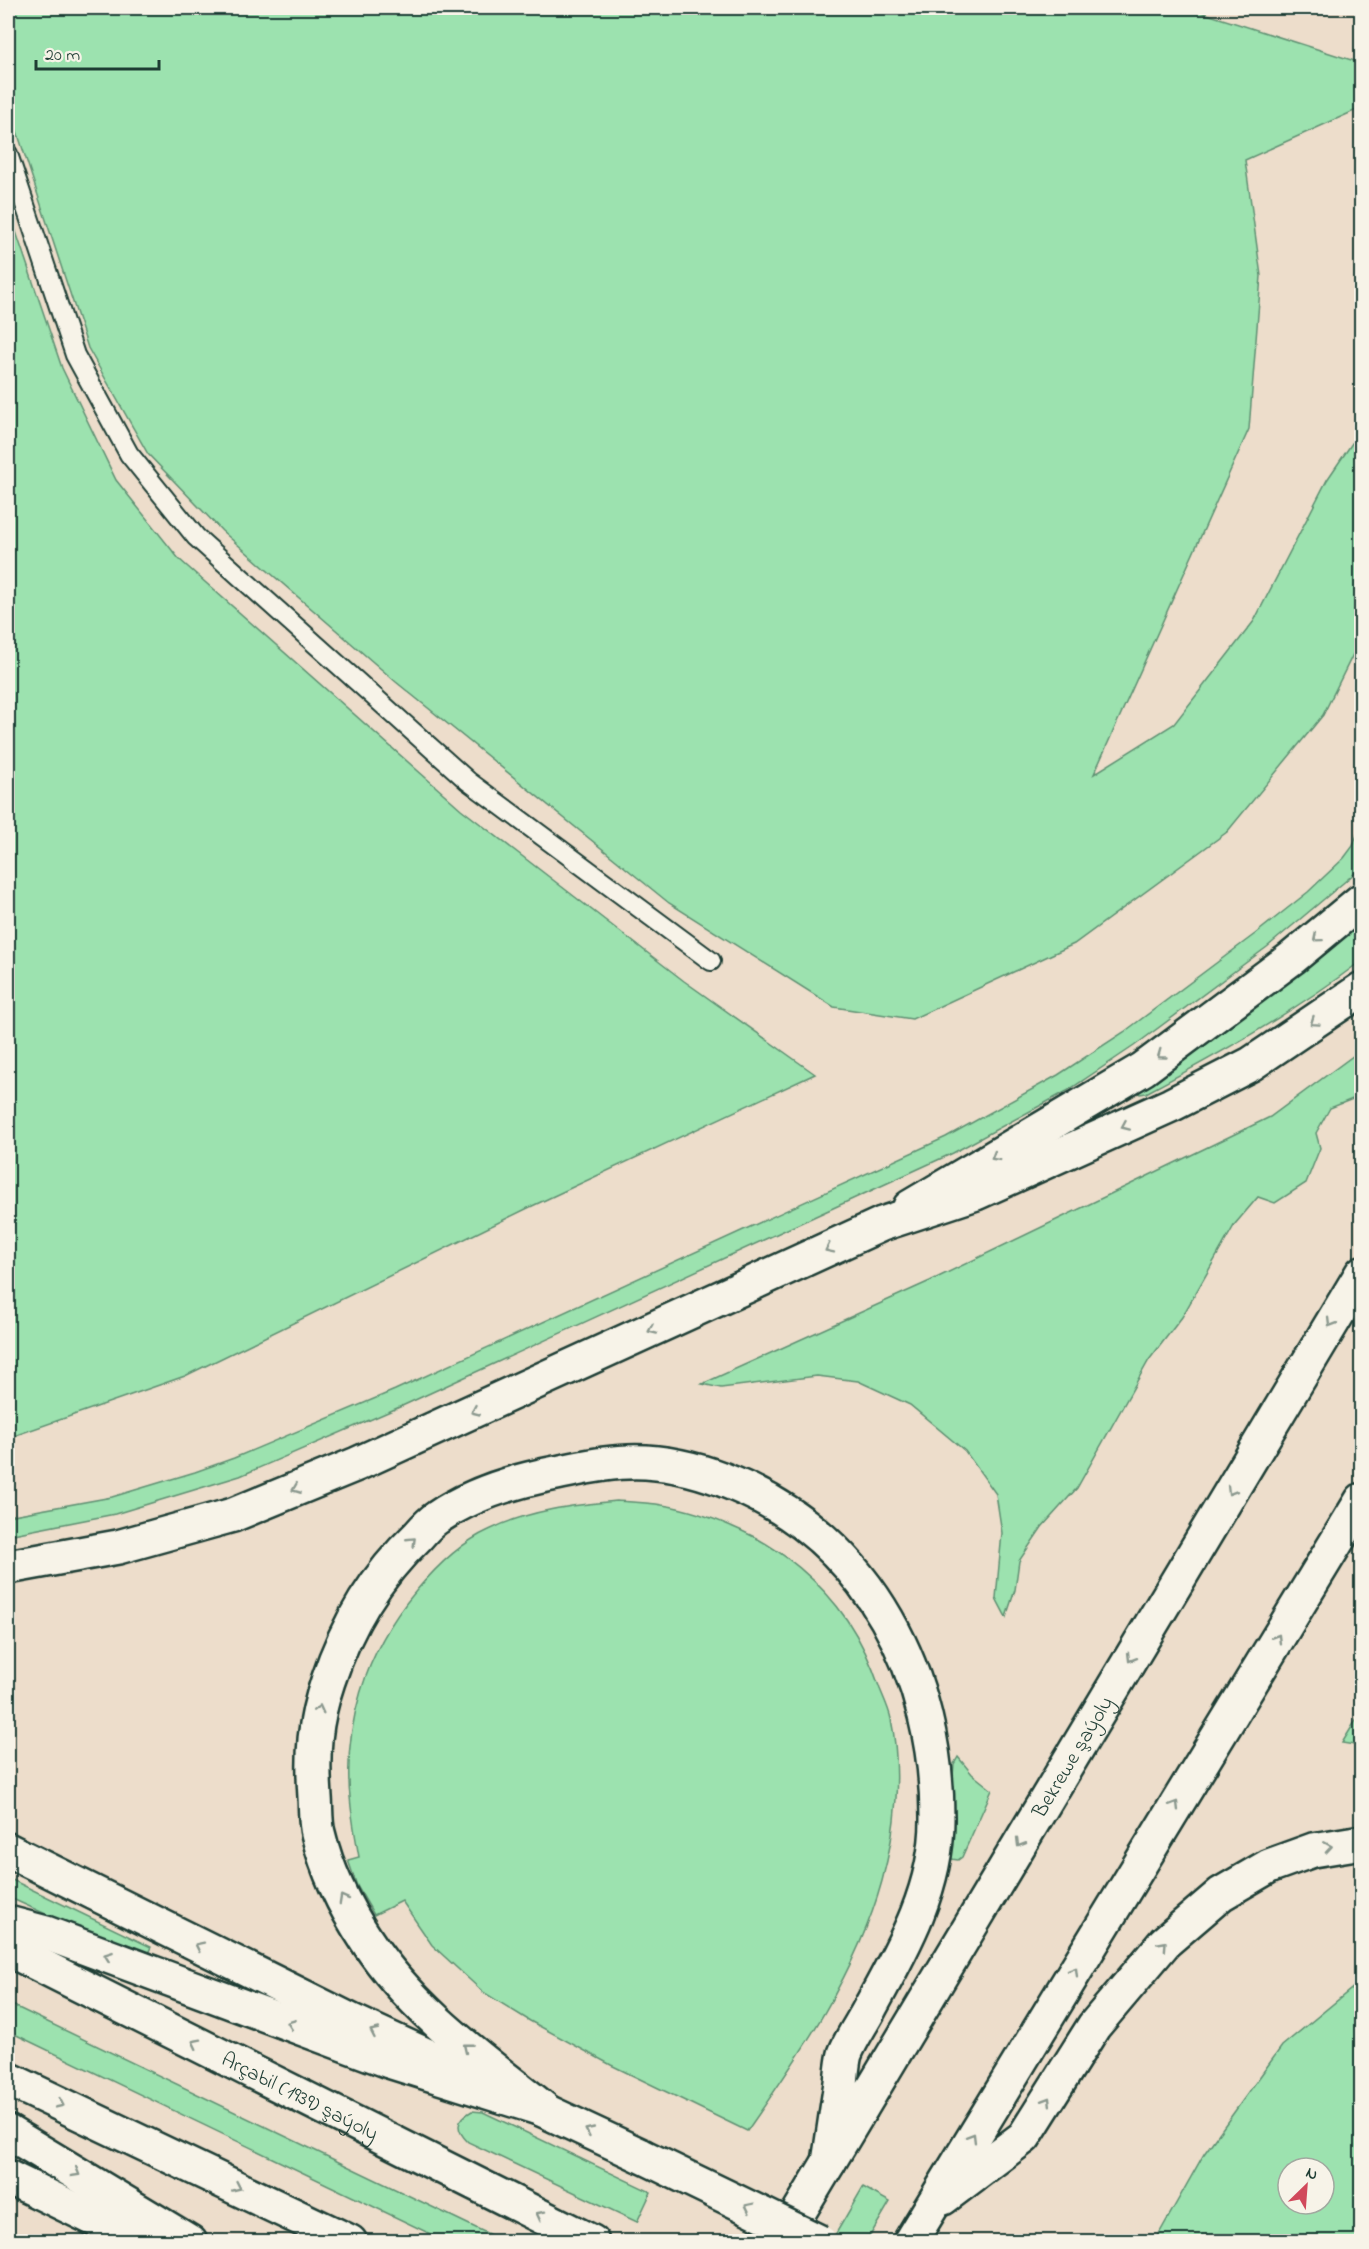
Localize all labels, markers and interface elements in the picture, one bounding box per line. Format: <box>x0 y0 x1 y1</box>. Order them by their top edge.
scale bar <box>36 33 159 71</box>
text: 20 m <box>45 43 80 69</box>
one-way arrow <box>1313 931 1324 942</box>
one-way arrow <box>1309 1015 1320 1026</box>
one-way arrow <box>1157 1048 1168 1059</box>
one-way arrow <box>1120 1119 1131 1131</box>
one-way arrow <box>991 1149 1001 1161</box>
one-way arrow <box>825 1242 836 1254</box>
one-way arrow <box>1327 1317 1339 1327</box>
one-way arrow <box>648 1323 659 1335</box>
one-way arrow <box>470 1404 481 1416</box>
one-way arrow <box>291 1482 302 1494</box>
one-way arrow <box>1227 1485 1239 1495</box>
one-way arrow <box>406 1537 416 1548</box>
one-way arrow <box>1270 1634 1282 1644</box>
one-way arrow <box>1127 1652 1139 1662</box>
street label: Bekrewe şaýoly <box>1025 1691 1124 1825</box>
one-way arrow <box>312 1704 325 1714</box>
one-way arrow <box>1168 1801 1180 1811</box>
one-way arrow <box>1016 1837 1028 1847</box>
one-way arrow <box>1324 1842 1333 1854</box>
one-way arrow <box>339 1895 350 1905</box>
one-way arrow <box>195 1941 206 1953</box>
one-way arrow <box>1156 1941 1167 1952</box>
one-way arrow <box>103 1951 114 1964</box>
one-way arrow <box>1066 1967 1078 1977</box>
one-way arrow <box>286 2019 297 2031</box>
one-way arrow <box>370 2027 381 2039</box>
one-way arrow <box>192 2039 203 2051</box>
one-way arrow <box>463 2043 474 2054</box>
street label: Arçabil (1939) şaýoly <box>216 2045 383 2151</box>
one-way arrow <box>54 2096 65 2108</box>
one-way arrow <box>1039 2096 1050 2107</box>
one-way arrow <box>585 2126 596 2138</box>
one-way arrow <box>964 2133 976 2143</box>
north arrow <box>1276 2156 1336 2216</box>
text: N <box>1302 2161 1322 2187</box>
one-way arrow <box>70 2166 80 2177</box>
one-way arrow <box>230 2180 241 2192</box>
one-way arrow <box>744 2203 755 2215</box>
one-way arrow <box>535 2211 546 2223</box>

